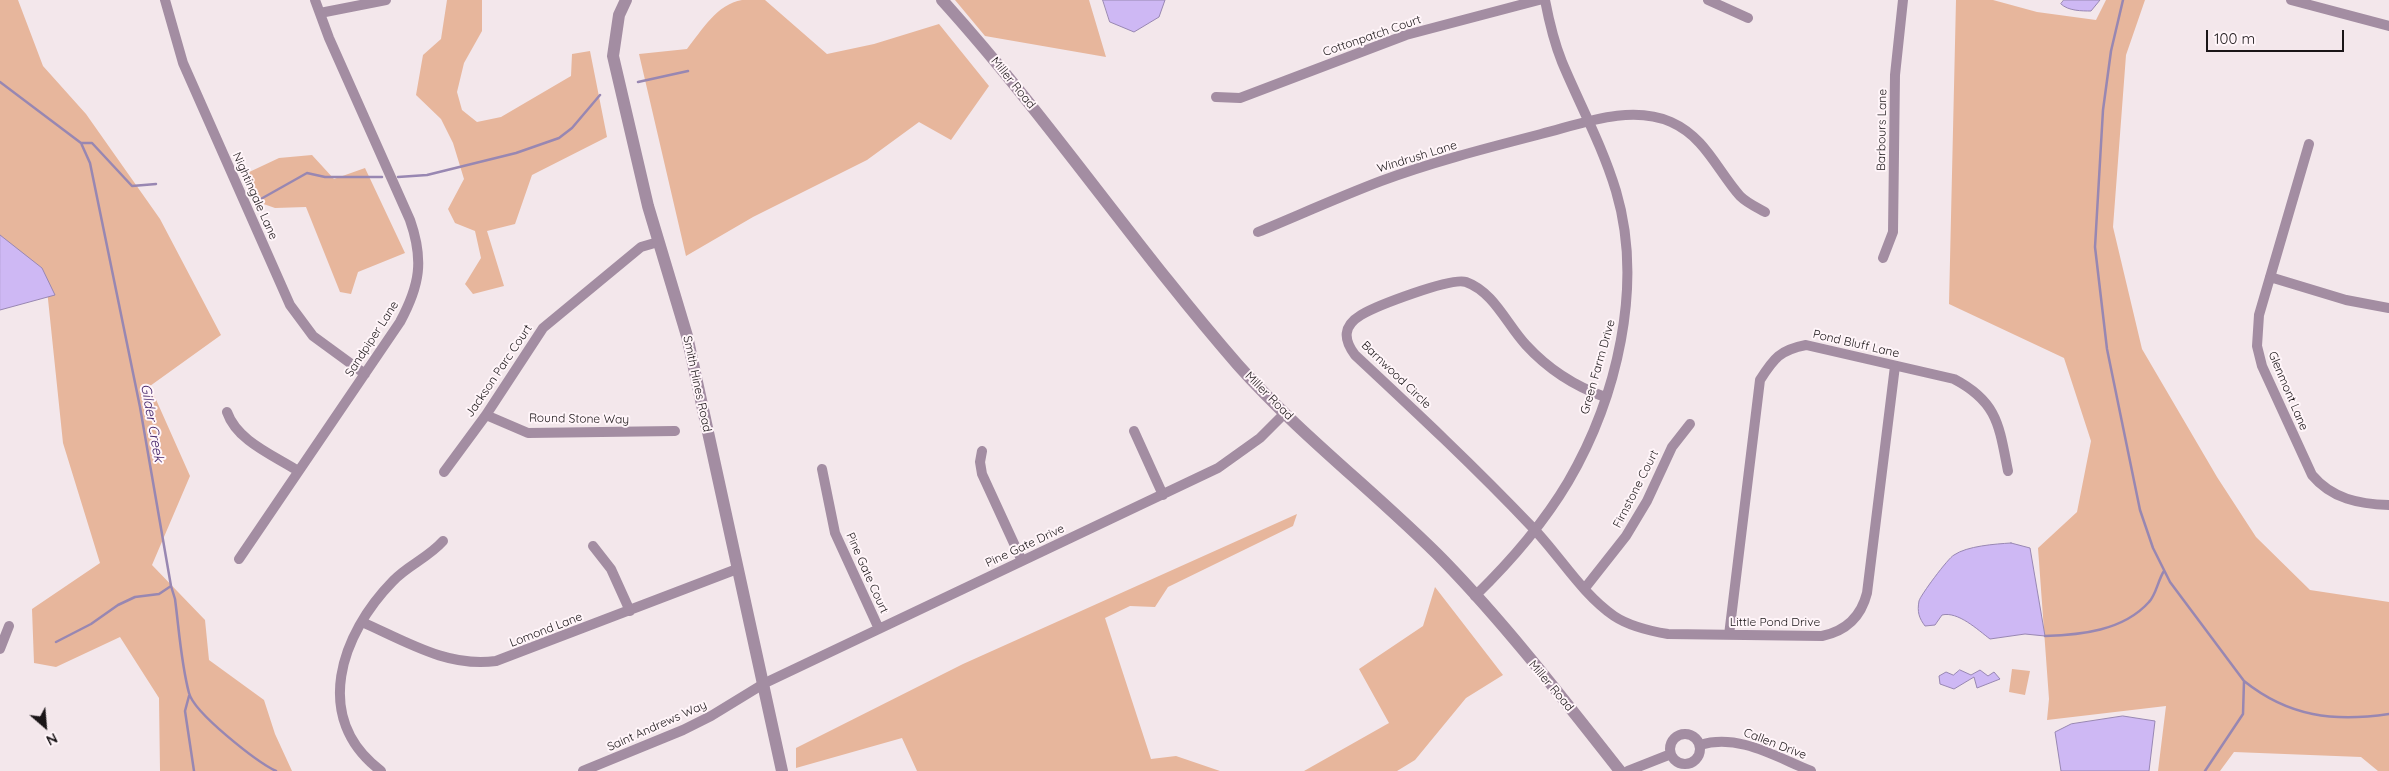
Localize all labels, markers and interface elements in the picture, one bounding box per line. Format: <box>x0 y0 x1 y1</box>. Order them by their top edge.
street label: Cottonpatch Court <box>1321 12 1423 60</box>
scale bar <box>2209 20 2346 52</box>
text: 100 m <box>2214 29 2255 48</box>
street label: Miller Road <box>988 54 1038 112</box>
street label: Barbours Lane <box>1874 89 1890 171</box>
street label: Windrush Lane <box>1375 138 1459 176</box>
street label: Nightingale Lane <box>229 150 281 242</box>
street label: Sandpiper Lane <box>342 298 402 380</box>
street label: Green Farm Drive <box>1578 318 1618 416</box>
street label: Jackson Parc Court <box>463 322 535 420</box>
street label: Pond Bluff Lane <box>1811 327 1901 361</box>
street label: Smith Hines Road <box>680 335 714 433</box>
street label: Barnwood Circle <box>1358 338 1434 412</box>
street label: Glenmont Lane <box>2265 349 2311 433</box>
street label: Miller Road <box>1242 369 1296 423</box>
water label: Gilder Creek <box>137 383 167 463</box>
street label: Round Stone Way <box>529 411 629 427</box>
street label: Firnstone Court <box>1610 448 1662 530</box>
street label: Pine Gate Drive <box>983 521 1067 571</box>
street label: Pine Gate Court <box>843 530 891 616</box>
street label: Lomond Lane <box>508 610 584 650</box>
street label: Little Pond Drive <box>1730 615 1820 629</box>
street label: Miller Road <box>1525 657 1577 715</box>
street label: Saint Andrews Way <box>605 698 709 754</box>
north arrow <box>20 701 70 751</box>
street label: Callen Drive <box>1741 725 1809 763</box>
text: N <box>43 729 60 750</box>

